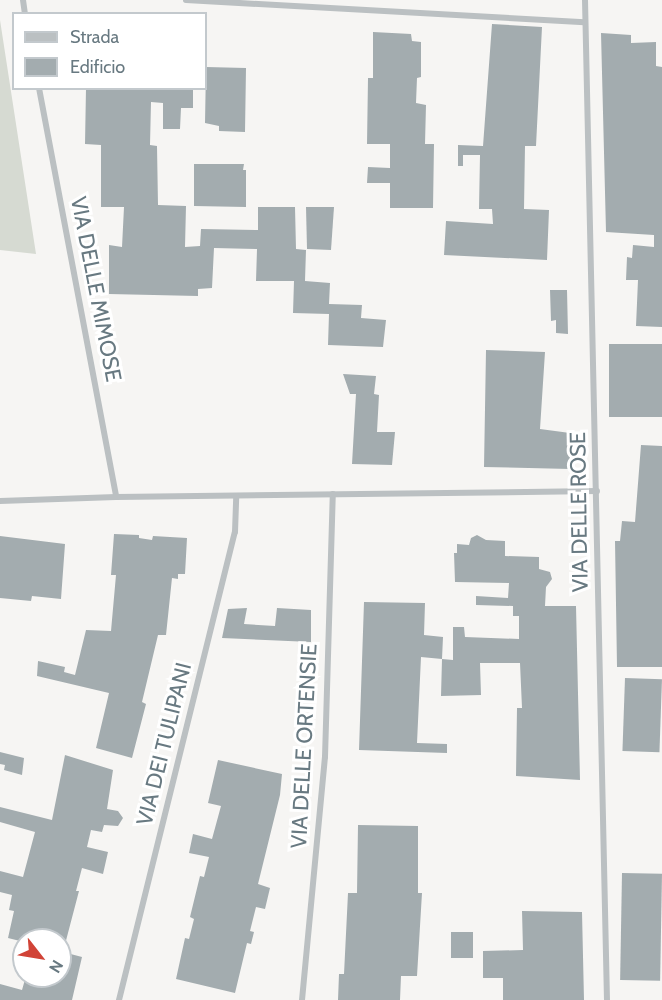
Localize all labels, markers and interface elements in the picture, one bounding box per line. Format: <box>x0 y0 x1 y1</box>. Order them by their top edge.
legend <box>12 12 207 90</box>
text: Strada <box>70 26 119 48</box>
text: Edificio <box>70 56 125 78</box>
street label: VIA DELLE MIMOSE <box>65 194 127 384</box>
street label: VIA DELLE ROSE <box>564 432 594 592</box>
street label: VIA DELLE ORTENSIE <box>285 643 323 849</box>
street label: VIA DEI TULIPANI <box>131 660 197 828</box>
north arrow <box>12 928 72 988</box>
text: N <box>45 957 67 976</box>

